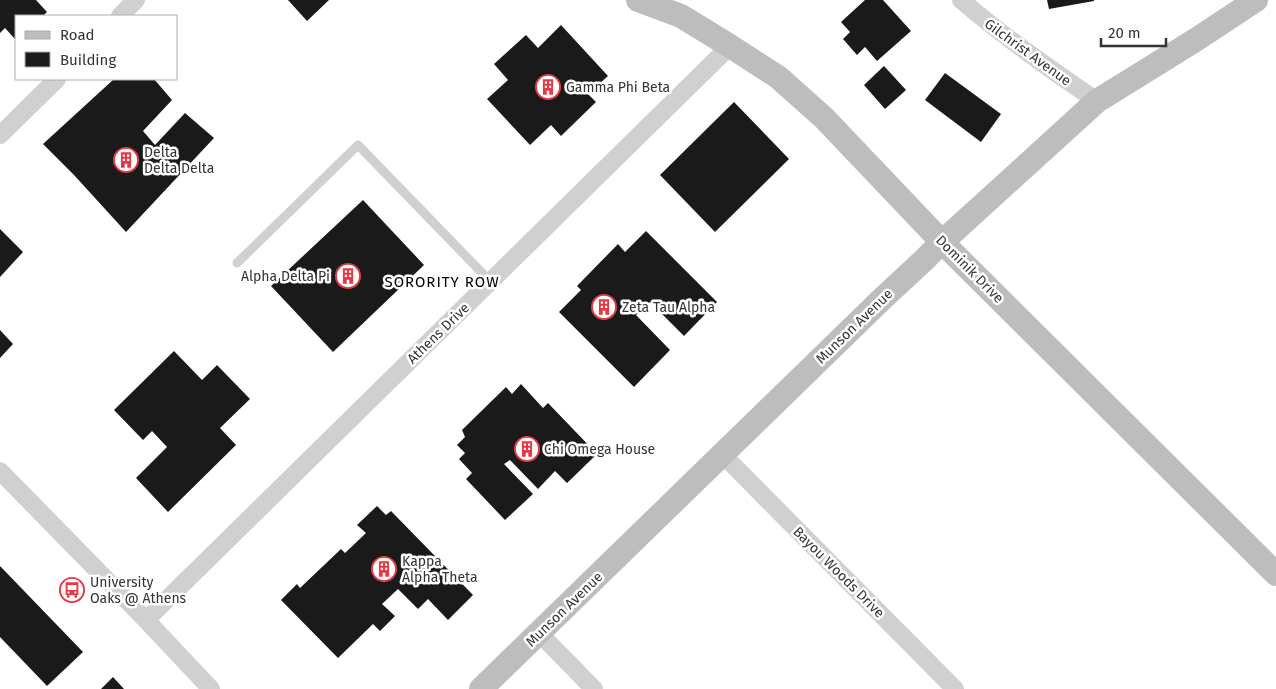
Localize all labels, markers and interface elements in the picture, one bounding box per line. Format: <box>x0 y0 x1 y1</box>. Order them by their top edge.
legend <box>15 15 178 80</box>
street label: Gilchrist Avenue <box>981 15 1074 90</box>
scale bar <box>1101 15 1166 47</box>
text: 20 m <box>1108 24 1141 42</box>
text: Road <box>60 26 95 44</box>
text: Building <box>60 51 116 69</box>
building icon: Gamma Phi Beta <box>535 74 561 100</box>
place label: Gamma Phi Beta <box>566 79 670 96</box>
place label: Delta Delta Delta <box>144 144 214 177</box>
building icon: Delta Delta Delta <box>113 147 139 173</box>
street label: Dominik Drive <box>932 232 1007 307</box>
building icon: Alpha Delta Pi <box>335 263 361 289</box>
place label: Alpha Delta Pi <box>241 268 330 285</box>
district label: SORORITY ROW <box>384 273 500 291</box>
street label: Munson Avenue <box>812 285 896 367</box>
building icon: Zeta Tau Alpha <box>591 294 617 320</box>
street label: Athens Drive <box>404 299 473 367</box>
place label: Zeta Tau Alpha <box>622 299 715 316</box>
building icon: Chi Omega House <box>514 436 540 462</box>
place label: Chi Omega House <box>544 441 655 458</box>
street label: Bayou Woods Drive <box>789 523 888 622</box>
place label: Kappa Alpha Theta <box>402 553 478 586</box>
building icon: Kappa Alpha Theta <box>371 556 397 582</box>
street label: Munson Avenue <box>522 568 606 650</box>
place label: University Oaks @ Athens <box>90 574 187 607</box>
bus stop icon: University Oaks @ Athens <box>59 577 85 603</box>

